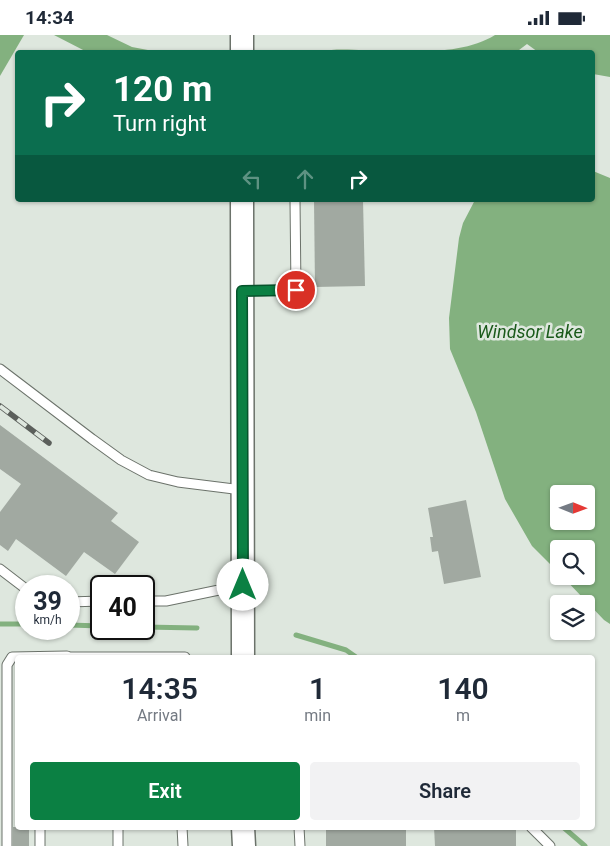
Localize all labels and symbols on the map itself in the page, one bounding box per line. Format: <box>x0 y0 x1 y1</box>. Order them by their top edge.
pin <box>275 269 317 311</box>
water label: Windsor Lake <box>477 321 583 342</box>
north arrow <box>550 485 595 530</box>
position arrow <box>216 558 268 610</box>
speed limit sign: 40 <box>90 575 155 640</box>

